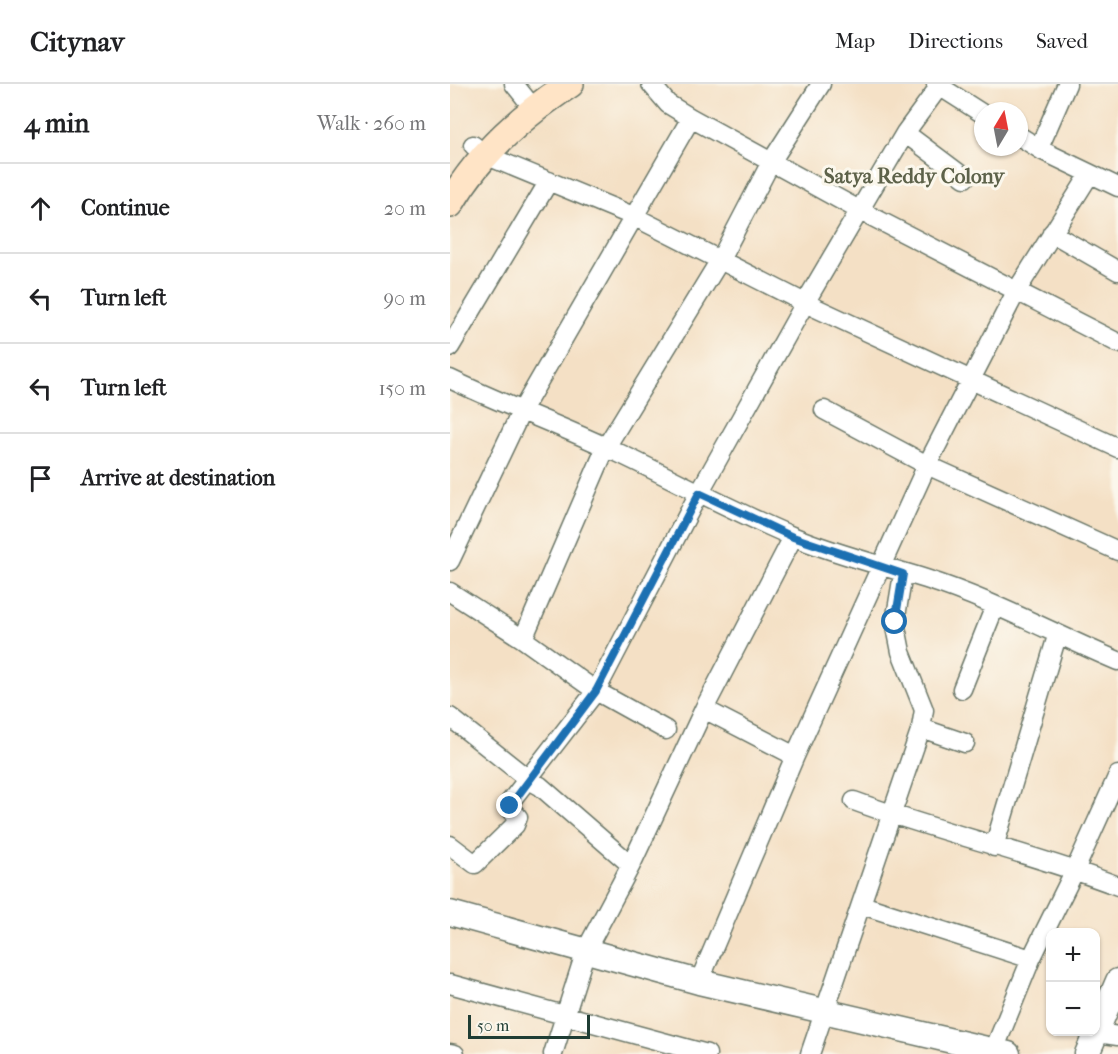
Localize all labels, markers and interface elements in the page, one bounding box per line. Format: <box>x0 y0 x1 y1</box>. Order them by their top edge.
text: Citynav <box>30 25 124 58</box>
text: Map <box>835 29 875 53</box>
text: Directions <box>908 29 1003 53</box>
text: Saved <box>1036 29 1088 53</box>
north arrow <box>974 102 1028 156</box>
text: 4 min <box>24 108 89 139</box>
text: Walk · 260 m <box>317 112 426 135</box>
district label: Satya Reddy Colony <box>824 164 1006 188</box>
icon: ahead <box>24 192 57 225</box>
text: Continue <box>81 195 170 221</box>
text: 20 m <box>384 197 426 220</box>
icon: left <box>24 282 57 315</box>
text: Turn left <box>81 285 167 311</box>
text: 90 m <box>384 287 426 310</box>
icon: left <box>24 372 57 405</box>
text: Turn left <box>81 375 167 401</box>
text: 150 m <box>378 377 426 400</box>
icon: arrive <box>24 462 57 495</box>
text: Arrive at destination <box>81 465 275 491</box>
route start <box>881 608 907 634</box>
route end <box>496 792 522 818</box>
map controls <box>1046 928 1100 1036</box>
button: + <box>1046 928 1100 982</box>
button: − <box>1046 982 1100 1036</box>
scale bar <box>468 1012 590 1040</box>
text: 50 m <box>477 1016 509 1035</box>

